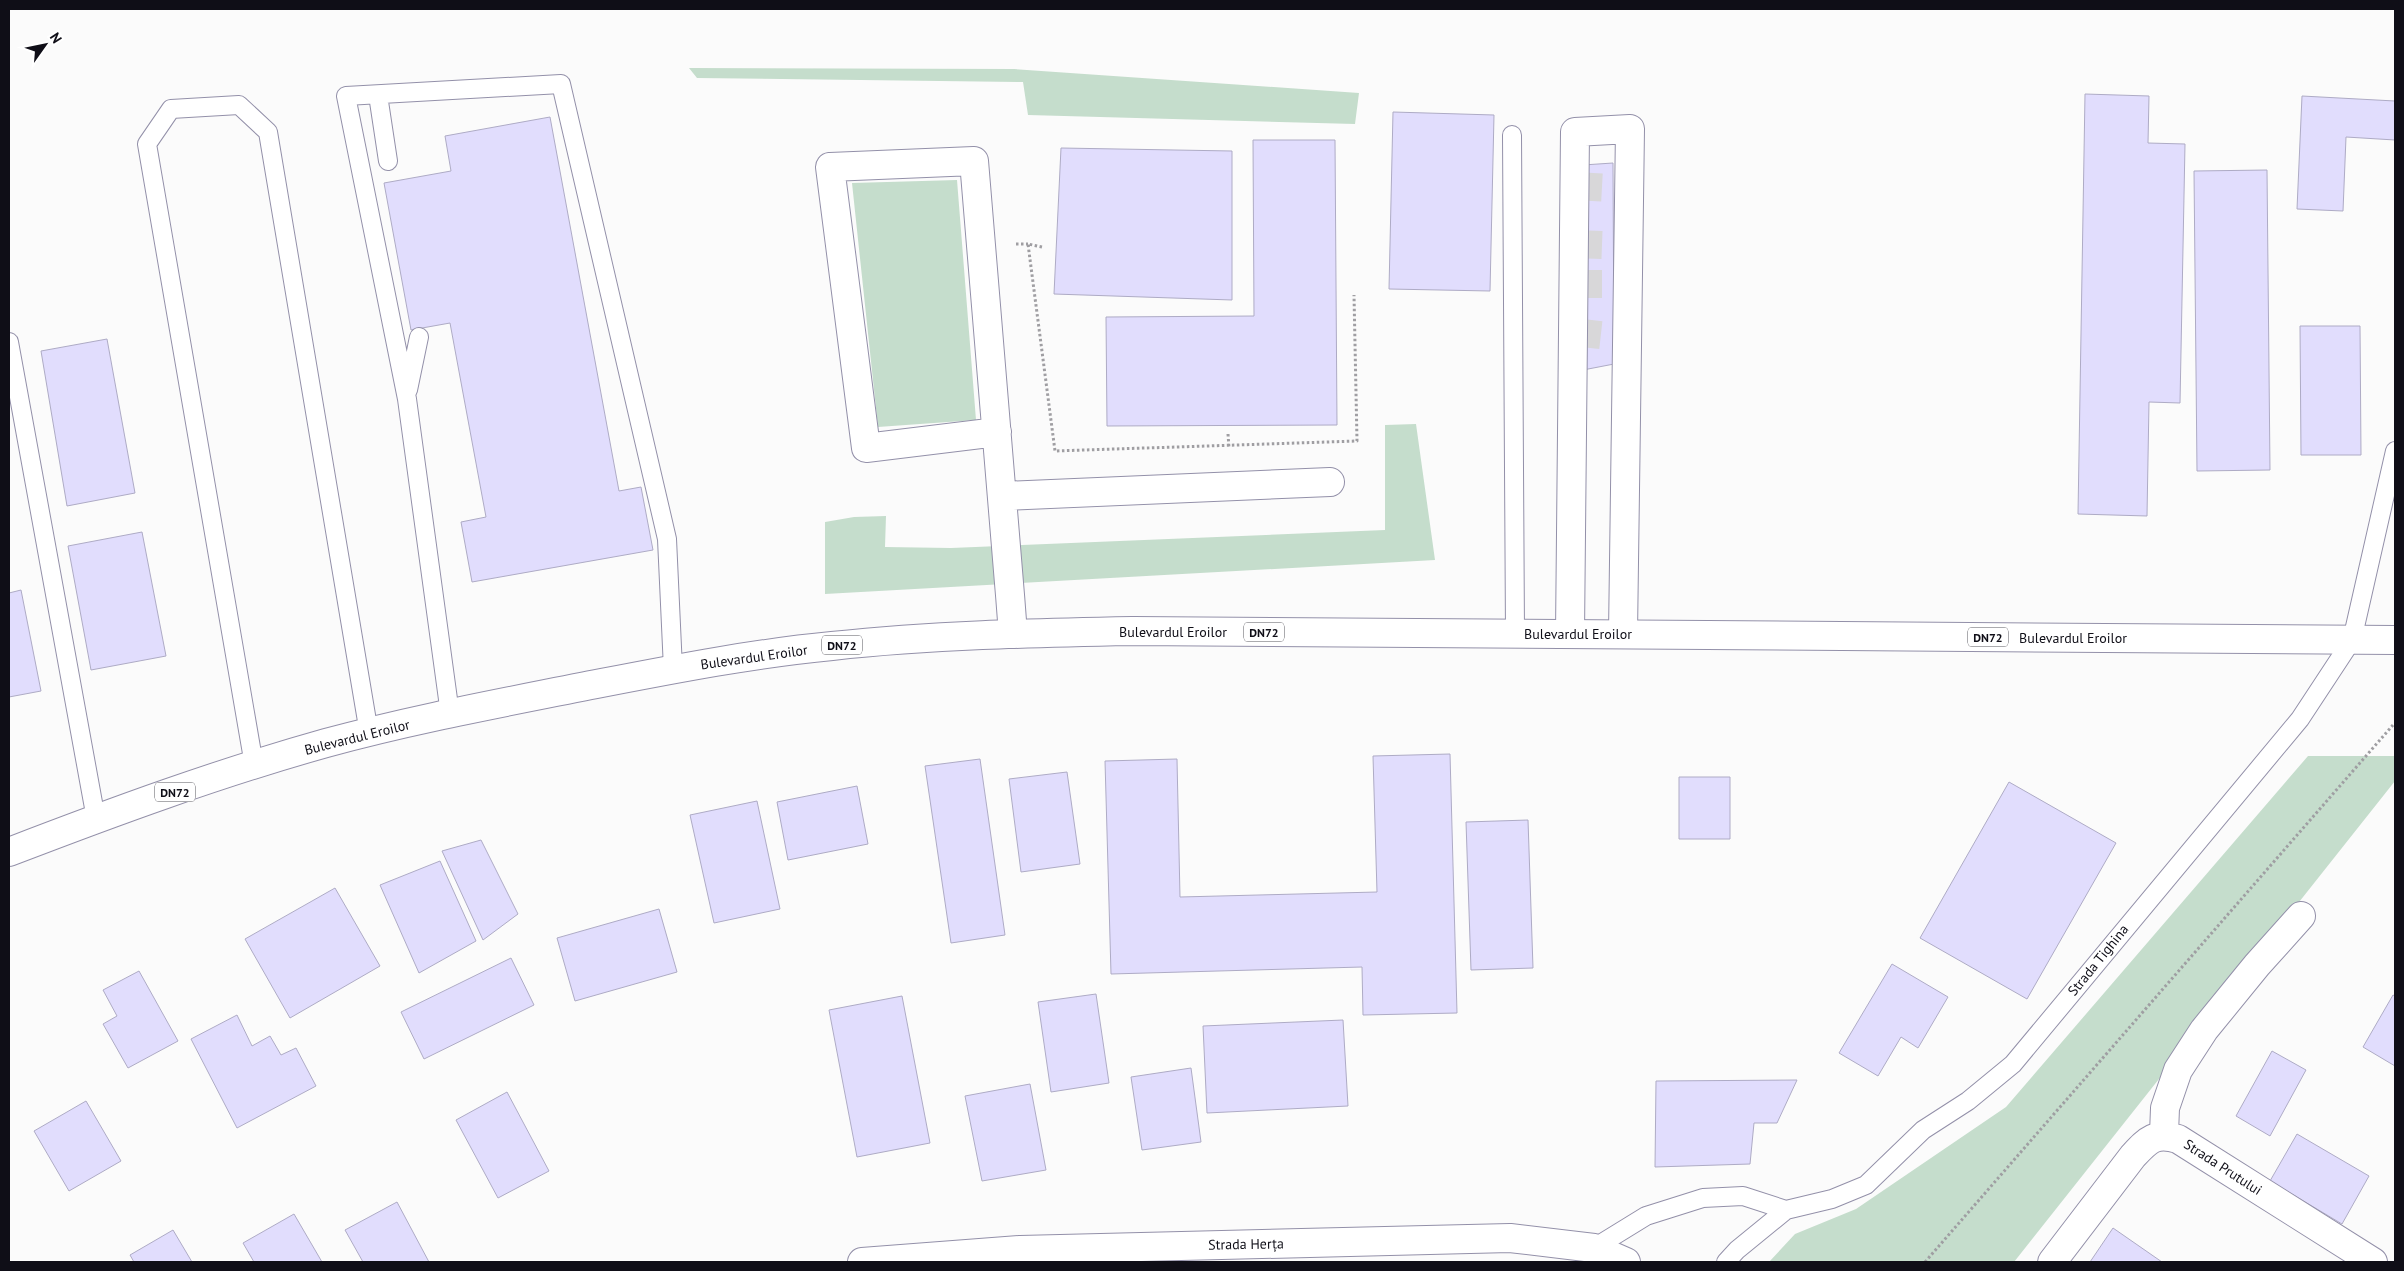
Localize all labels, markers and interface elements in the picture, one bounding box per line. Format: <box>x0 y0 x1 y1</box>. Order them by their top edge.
north arrow <box>20 20 70 70</box>
text: N <box>46 29 66 47</box>
road number: DN72 <box>1244 622 1284 642</box>
street label: Bulevardul Eroilor <box>1119 623 1227 641</box>
street label: Bulevardul Eroilor <box>1524 625 1632 643</box>
road number: DN72 <box>1968 628 2008 646</box>
street label: Bulevardul Eroilor <box>2019 629 2127 647</box>
road number: DN72 <box>822 636 862 654</box>
street label: Bulevardul Eroilor <box>699 641 809 673</box>
street label: Bulevardul Eroilor <box>303 715 412 759</box>
road number: DN72 <box>155 782 195 802</box>
street label: Strada Tighina <box>2064 921 2132 999</box>
street label: Strada Prutului <box>2181 1135 2265 1199</box>
street label: Strada Herța <box>1208 1234 1284 1254</box>

